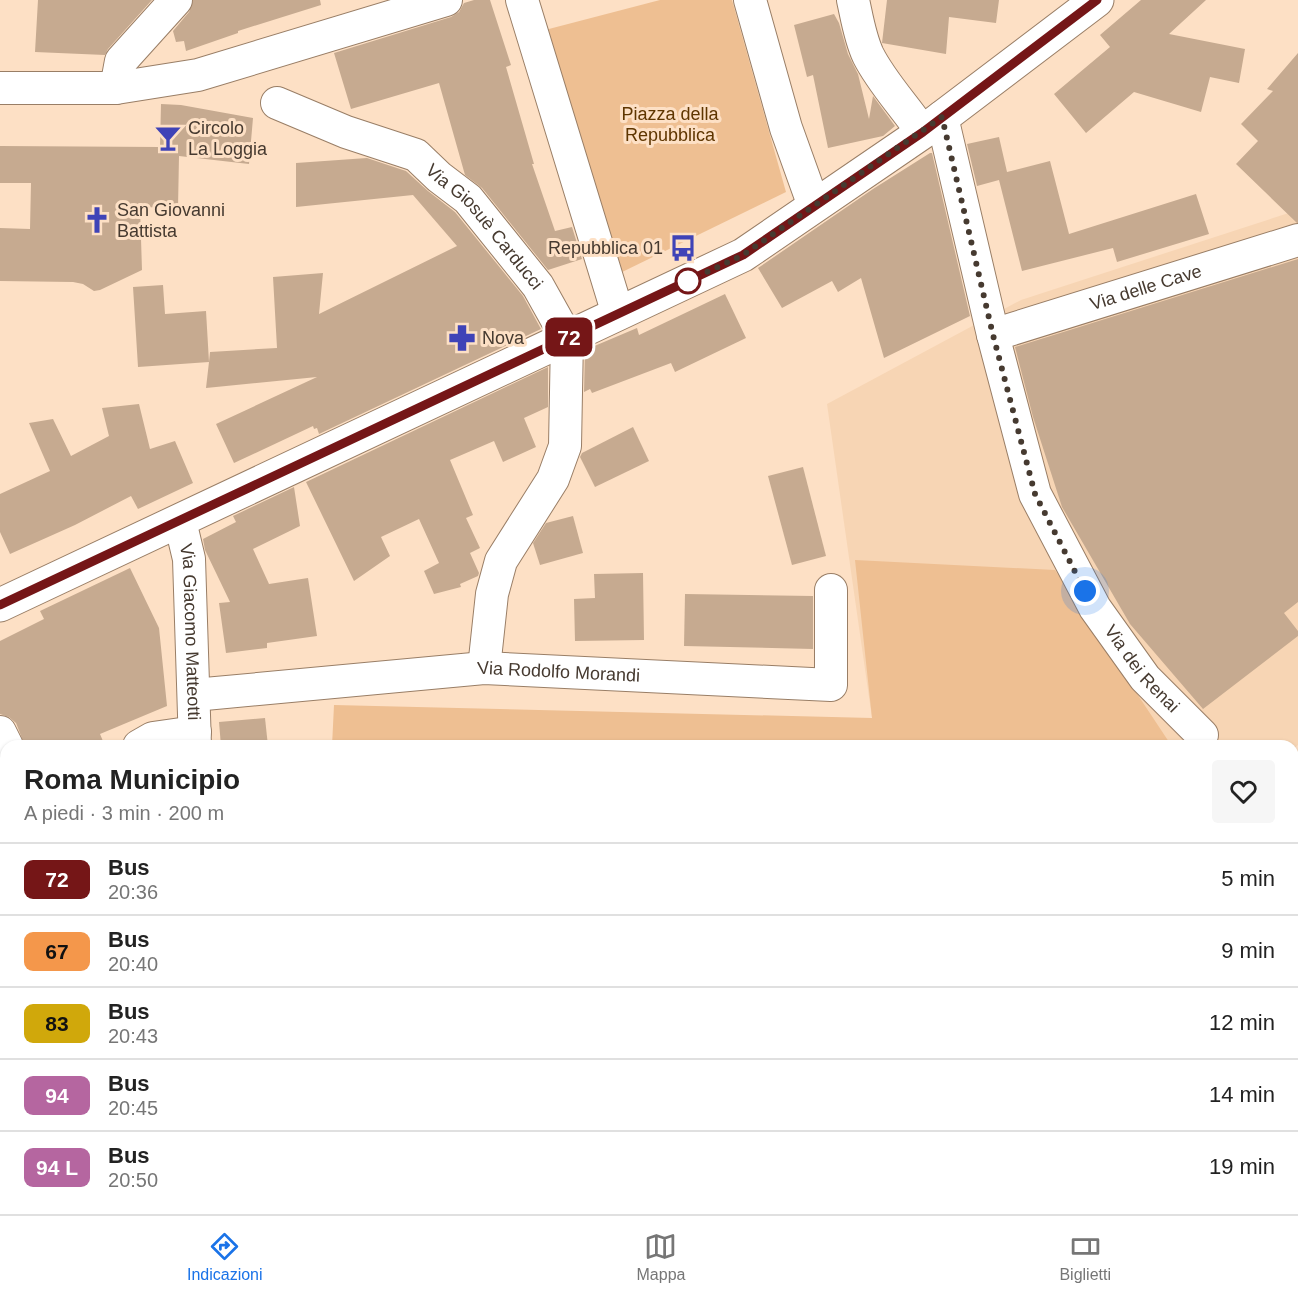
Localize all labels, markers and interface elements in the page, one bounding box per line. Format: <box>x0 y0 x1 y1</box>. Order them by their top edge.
park label: Piazza della Repubblica <box>621 104 720 145</box>
place label: Circolo La Loggia <box>188 118 268 159</box>
bar icon: Circolo La Loggia <box>153 123 183 153</box>
street label: Via Giosuè Carducci <box>422 160 547 293</box>
place label: San Giovanni Battista <box>117 200 225 241</box>
church icon: San Giovanni Battista <box>82 205 112 235</box>
bus stop icon: Repubblica 01 <box>668 233 698 263</box>
place label: Repubblica 01 <box>548 238 663 258</box>
street label: Via delle Cave <box>1088 261 1204 314</box>
unlabelled marker <box>675 268 701 294</box>
line badge: 72 <box>542 318 596 356</box>
pharmacy icon: Nova <box>447 323 477 353</box>
text: 72 <box>557 326 581 349</box>
place label: Nova <box>482 328 525 348</box>
street label: Via Giacomo Matteotti <box>176 542 204 721</box>
your location <box>1070 576 1100 606</box>
street label: Via dei Renai <box>1100 621 1183 716</box>
street label: Via Rodolfo Morandi <box>476 658 640 686</box>
button: heart <box>1212 760 1275 823</box>
text: Roma Municipio <box>24 764 240 795</box>
text: A piedi · 3 min · 200 m <box>24 802 224 824</box>
text: Bus <box>108 855 150 880</box>
text: 5 min <box>1221 866 1275 891</box>
text: 72 <box>45 868 69 891</box>
text: 20:36 <box>108 881 158 903</box>
text: Bus <box>108 927 150 952</box>
text: 9 min <box>1221 938 1275 963</box>
text: 67 <box>45 940 69 963</box>
text: 20:40 <box>108 953 158 975</box>
text: Bus <box>108 999 150 1024</box>
text: 12 min <box>1209 1010 1275 1035</box>
text: 83 <box>45 1012 69 1035</box>
text: 20:43 <box>108 1025 158 1047</box>
text: Bus <box>108 1071 150 1096</box>
text: 14 min <box>1209 1082 1275 1107</box>
text: 94 <box>45 1084 69 1107</box>
text: 20:45 <box>108 1097 158 1119</box>
text: Bus <box>108 1143 150 1168</box>
text: 19 min <box>1209 1154 1275 1179</box>
text: 94 L <box>36 1156 78 1179</box>
text: 20:50 <box>108 1169 158 1191</box>
tab: Indicazioni <box>187 1230 263 1284</box>
tab: Mappa <box>637 1230 685 1284</box>
tab: Biglietti <box>1059 1230 1111 1284</box>

